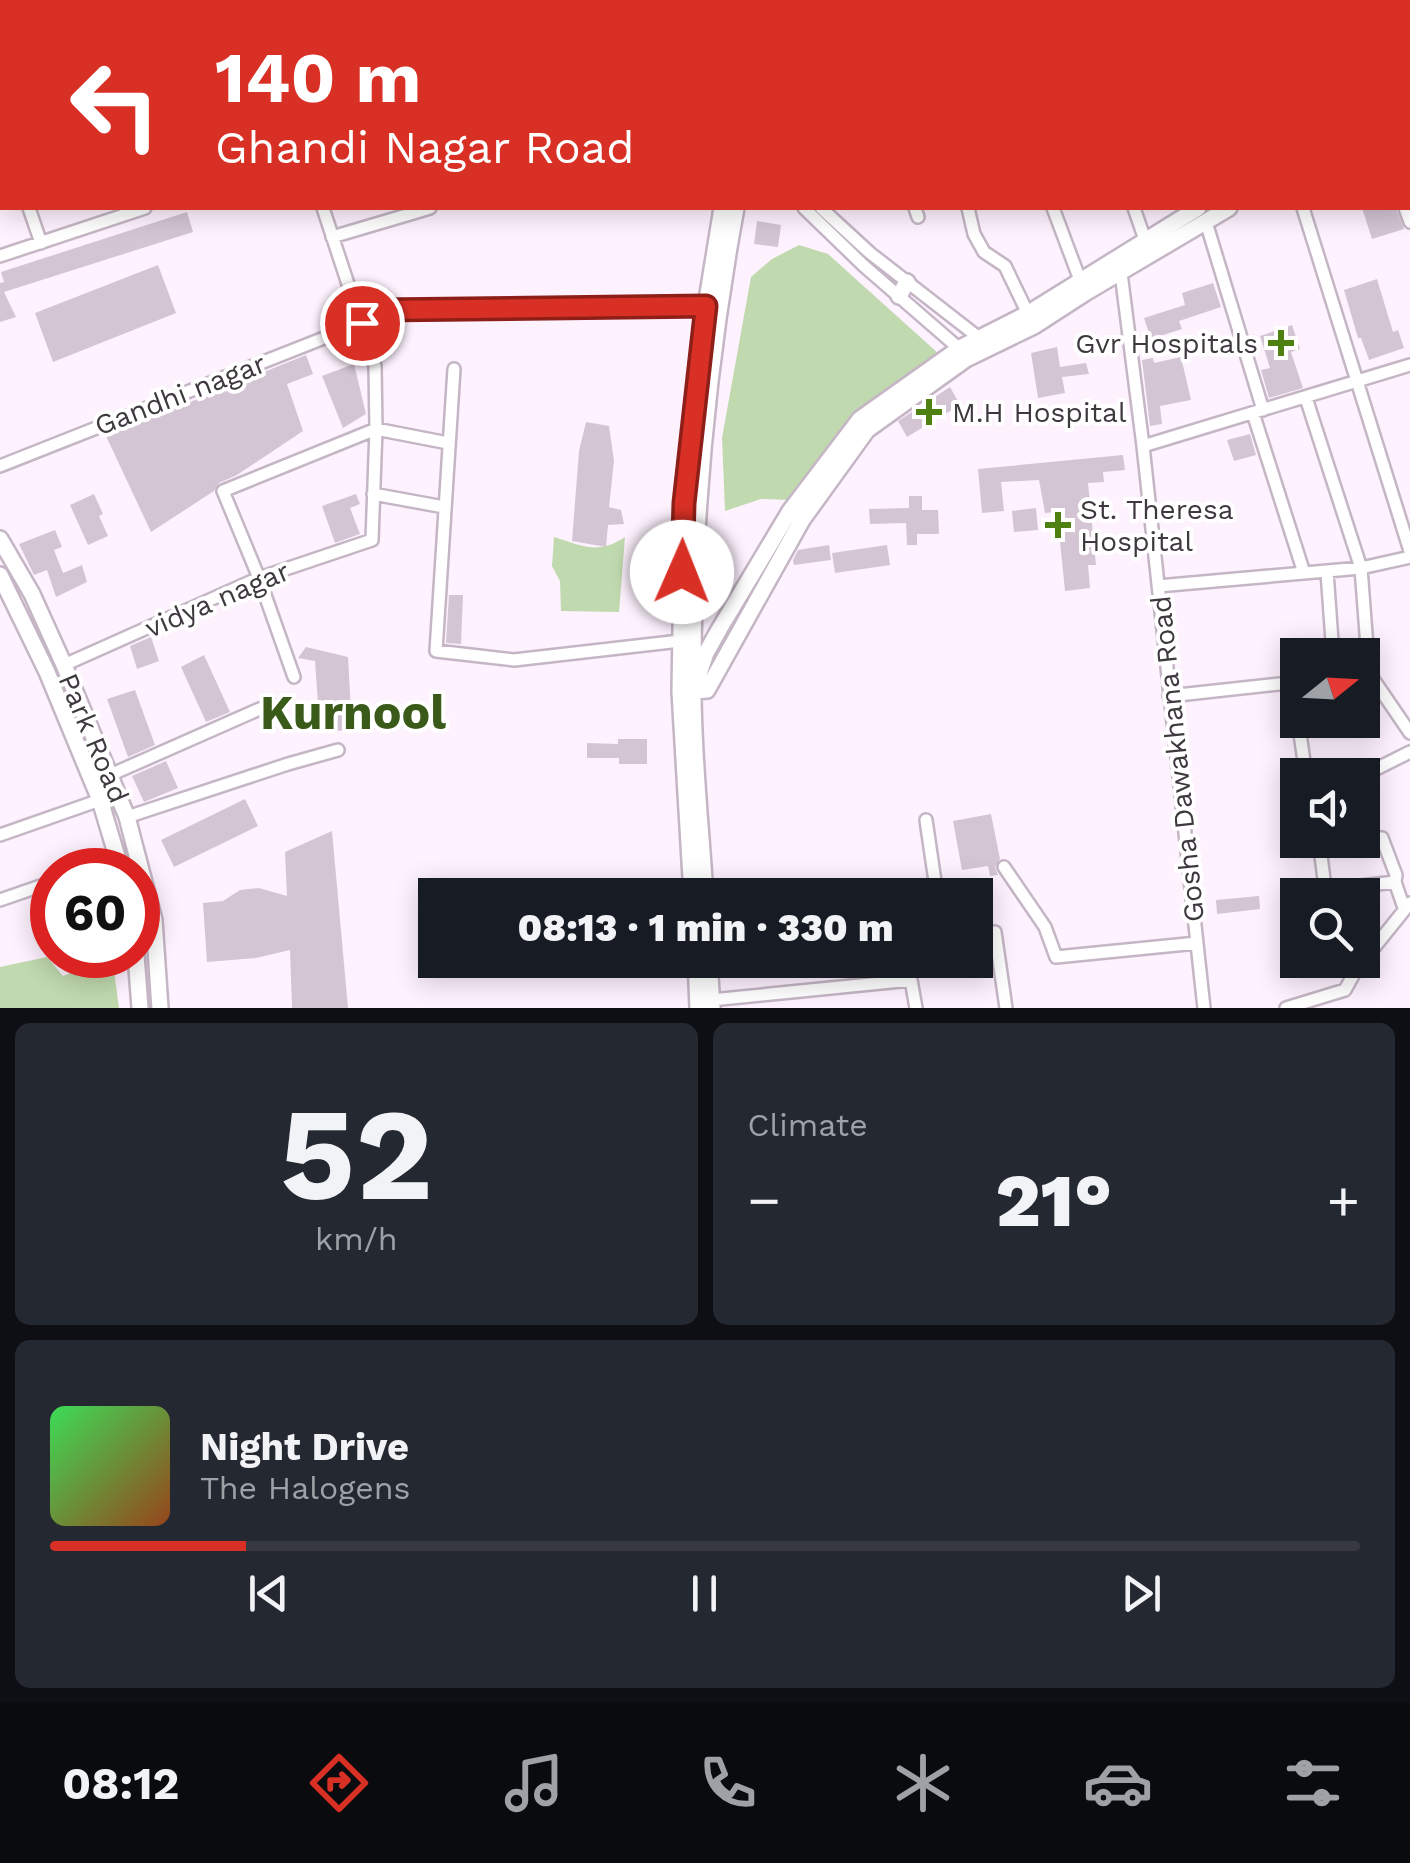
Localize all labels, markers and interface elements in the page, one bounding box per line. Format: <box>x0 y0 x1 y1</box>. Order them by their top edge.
text: 140 m <box>215 37 421 119</box>
icon: left <box>50 40 180 170</box>
text: Ghandi Nagar Road <box>215 121 634 174</box>
pin <box>320 281 405 366</box>
icon: arrive <box>335 296 390 351</box>
place label: Gvr Hospitals <box>1075 327 1258 360</box>
marker: Gvr Hospitals <box>1268 330 1294 356</box>
street label: Gandhi nagar <box>90 347 270 442</box>
place label: M.H Hospital <box>952 396 1127 429</box>
marker: M.H Hospital <box>916 399 942 425</box>
place label: St. Theresa Hospital <box>1080 493 1234 558</box>
marker: St. Theresa Hospital <box>1045 512 1071 538</box>
position arrow <box>630 520 734 624</box>
street label: vidya nagar <box>140 554 294 645</box>
street label: Gosha Dawakhana Road <box>1144 594 1211 924</box>
north arrow <box>1280 638 1380 738</box>
map controls <box>1280 638 1380 978</box>
street label: Park Road <box>51 668 136 808</box>
district label: Kurnool <box>260 684 446 741</box>
button: sound <box>1280 758 1380 858</box>
speed limit sign: 60 <box>30 848 160 978</box>
button: search <box>1280 878 1380 978</box>
text: 08:13 · 1 min · 330 m <box>518 906 893 950</box>
text: 52 <box>280 1078 433 1231</box>
text: Climate <box>748 1106 868 1144</box>
text: 21° <box>995 1156 1112 1244</box>
text: − <box>748 1168 781 1232</box>
text: + <box>1327 1168 1360 1232</box>
text: km/h <box>315 1220 397 1258</box>
text: Night Drive <box>200 1425 409 1469</box>
text: The Halogens <box>200 1469 410 1507</box>
icon: previous <box>241 1566 296 1621</box>
icon: pause <box>677 1566 732 1621</box>
icon: next <box>1114 1566 1169 1621</box>
icon: directions <box>304 1748 374 1818</box>
icon: music <box>499 1748 569 1818</box>
icon: phone <box>693 1748 763 1818</box>
icon: climate <box>888 1748 958 1818</box>
icon: car <box>1083 1748 1153 1818</box>
icon: filters <box>1278 1748 1348 1818</box>
text: 08:12 <box>62 1757 179 1810</box>

